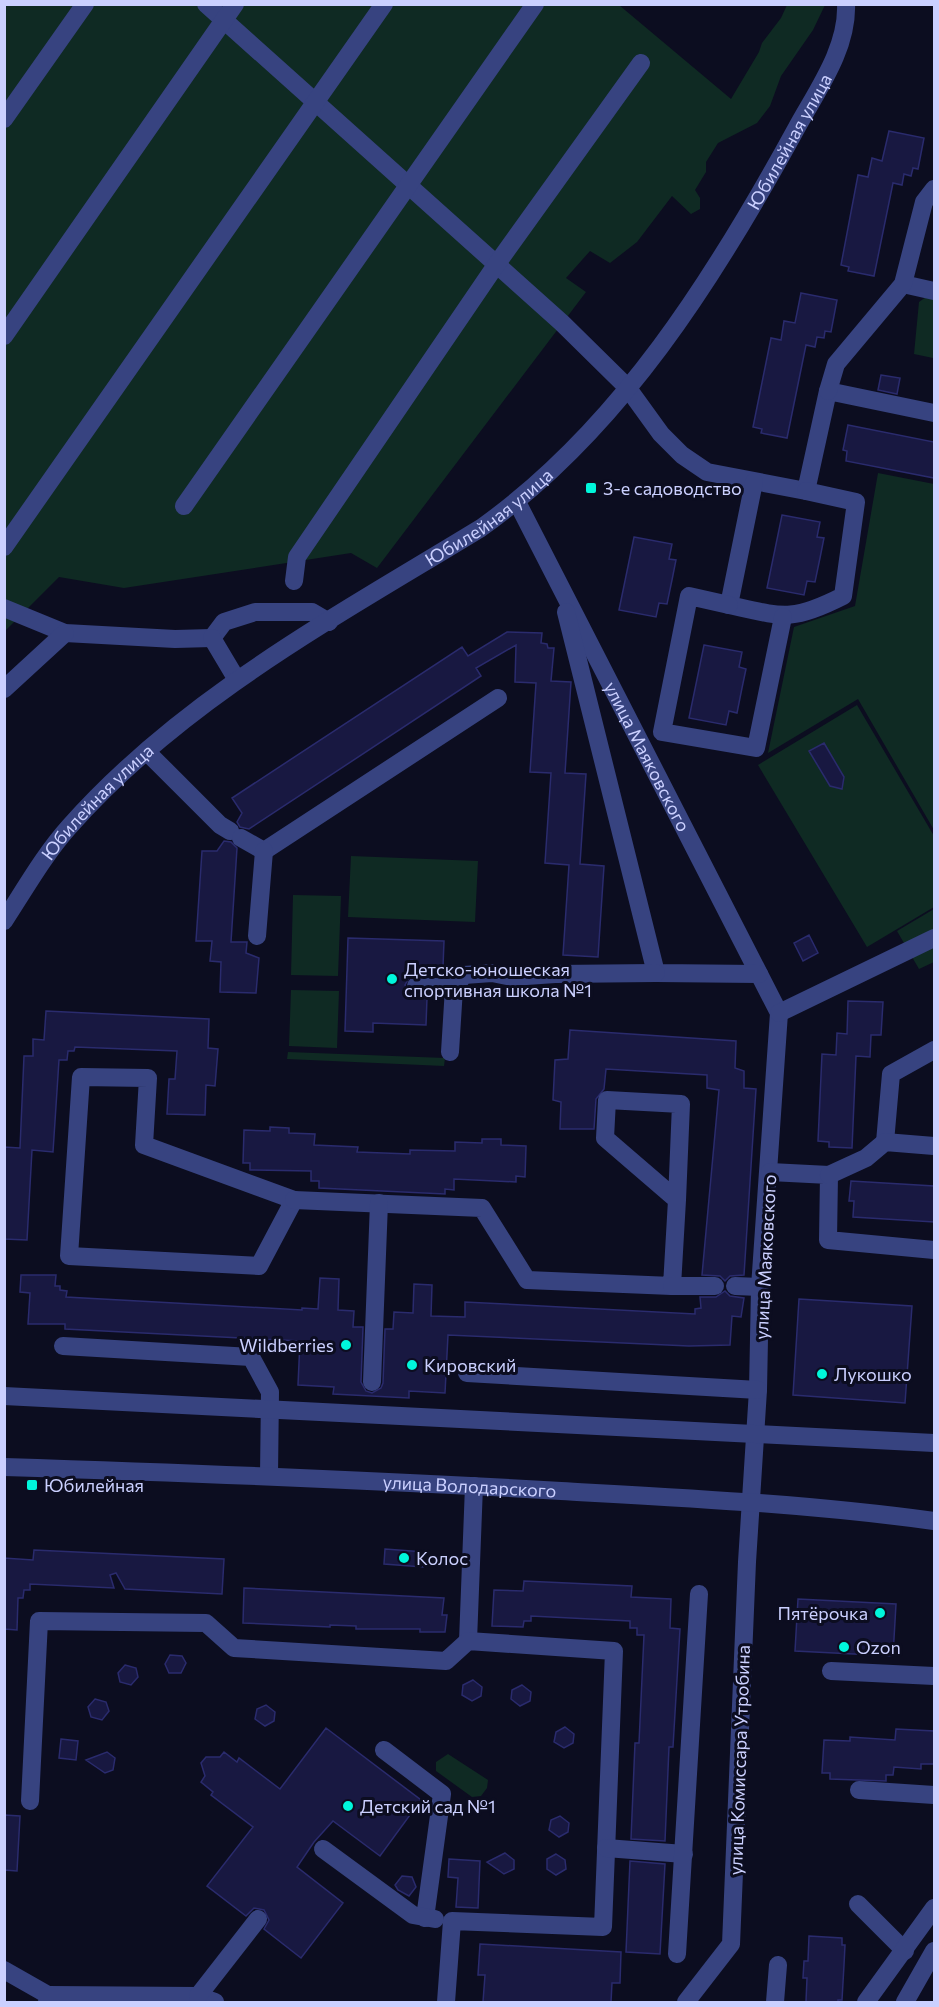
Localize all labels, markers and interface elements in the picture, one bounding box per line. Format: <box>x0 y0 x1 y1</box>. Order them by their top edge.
street label: Юбилейная улица <box>742 70 836 213</box>
street label: Юбилейная улица <box>421 464 557 570</box>
place label: 3-е садоводство <box>603 477 742 499</box>
marker: 3-е садоводство <box>584 481 598 495</box>
street label: улица Маяковского <box>600 678 695 835</box>
street label: Юбилейная улица <box>36 739 158 864</box>
place label: Детско-юношеская спортивная школа №1 <box>404 958 592 1001</box>
marker: Детско-юношеская спортивная школа №1 <box>385 972 399 986</box>
street label: улица Маяковского <box>750 1174 780 1340</box>
place label: Wildberries <box>239 1334 334 1356</box>
marker: Wildberries <box>339 1338 353 1352</box>
place label: Кировский <box>424 1354 516 1376</box>
marker: Кировский <box>405 1358 419 1372</box>
place label: Лукошко <box>834 1363 912 1385</box>
marker: Лукошко <box>815 1367 829 1381</box>
street label: улица Володарского <box>382 1471 557 1502</box>
place label: Юбилейная <box>44 1474 144 1496</box>
marker: Юбилейная <box>25 1478 39 1492</box>
place label: Колос <box>416 1547 468 1569</box>
marker: Колос <box>397 1551 411 1565</box>
place label: Пятёрочка <box>777 1602 868 1624</box>
marker: Пятёрочка <box>873 1606 887 1620</box>
place label: Ozon <box>856 1636 901 1658</box>
marker: Ozon <box>837 1640 851 1654</box>
street label: улица Комиссара Утробина <box>724 1644 754 1876</box>
place label: Детский сад №1 <box>360 1795 496 1817</box>
marker: Детский сад №1 <box>341 1799 355 1813</box>

